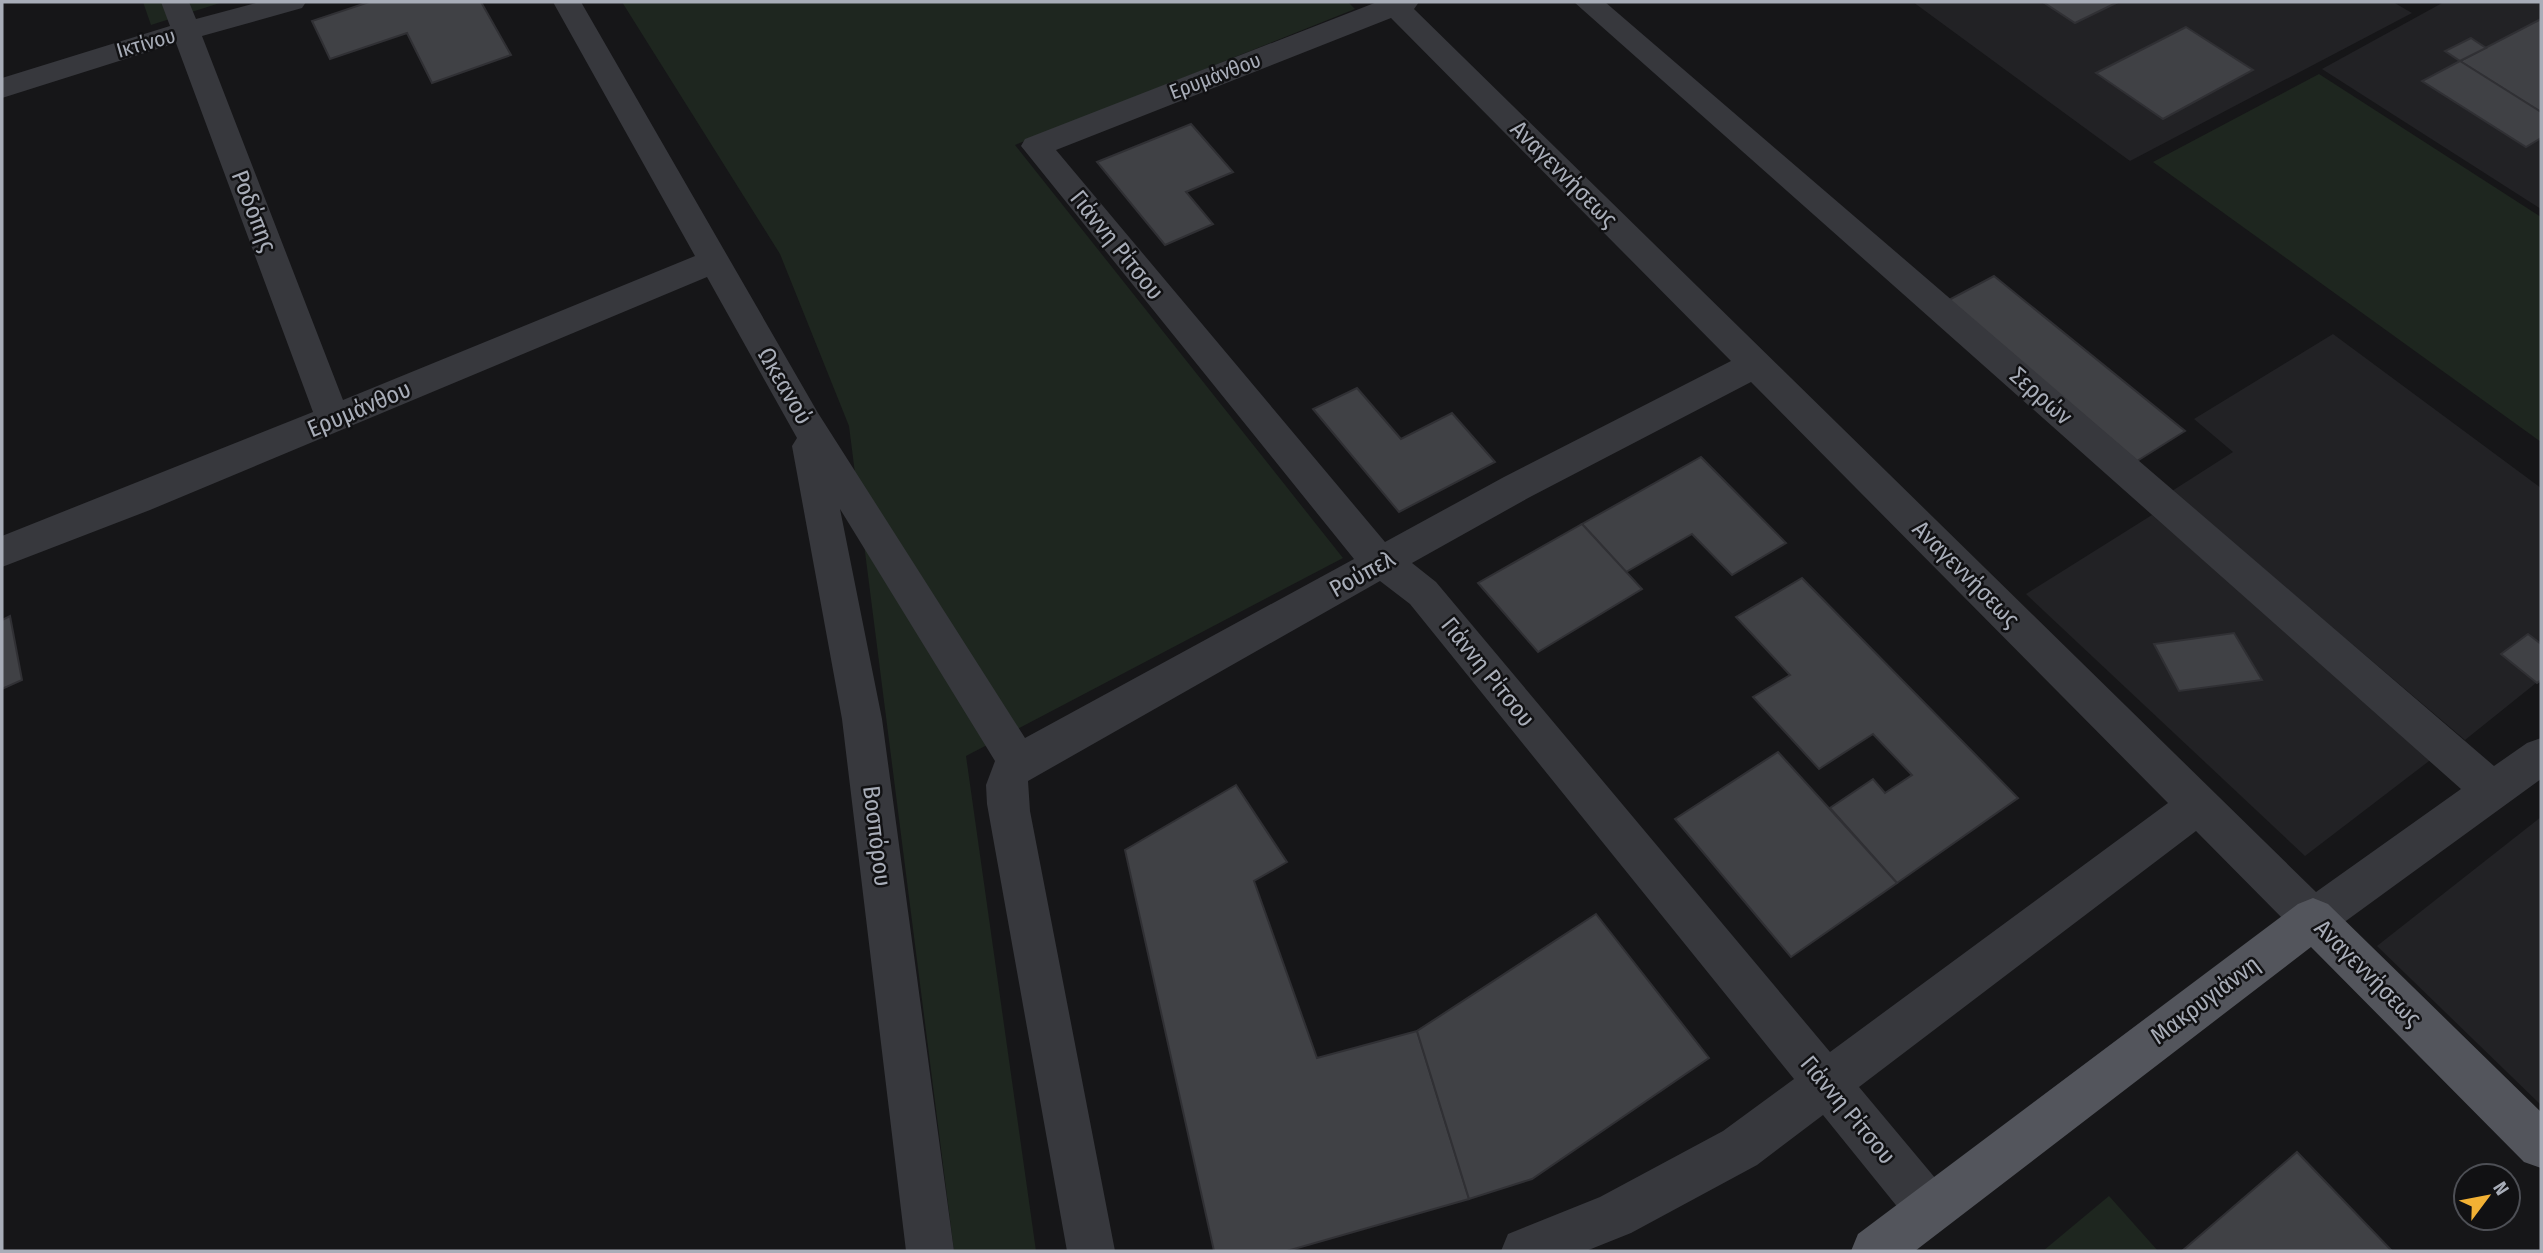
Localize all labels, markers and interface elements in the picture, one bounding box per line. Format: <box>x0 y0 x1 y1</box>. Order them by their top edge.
street label: Ικτίνου <box>113 22 179 64</box>
street label: Ερυμάνθου <box>1166 47 1264 105</box>
street label: Αναγεννήσεως <box>1505 115 1623 233</box>
street label: Ροδόπης <box>226 166 282 256</box>
street label: Γιάννη Ρίτσου <box>1064 185 1170 305</box>
street label: Ωκεανού <box>752 343 818 429</box>
street label: Σερρών <box>2004 361 2078 431</box>
street label: Ερυμάνθου <box>303 375 415 443</box>
street label: Αναγεννήσεως <box>1907 515 2025 633</box>
street label: Ρούπελ <box>1324 545 1400 603</box>
street label: Γιάννη Ρίτσου <box>1435 612 1541 732</box>
street label: Βοσπόρου <box>857 784 897 888</box>
street label: Αναγεννήσεως <box>2309 914 2427 1032</box>
street label: Μακρυγιάννη <box>2145 950 2265 1050</box>
street label: Γιάννη Ρίτσου <box>1795 1050 1901 1170</box>
north arrow <box>2452 1162 2522 1232</box>
text: N <box>2488 1177 2514 1199</box>

